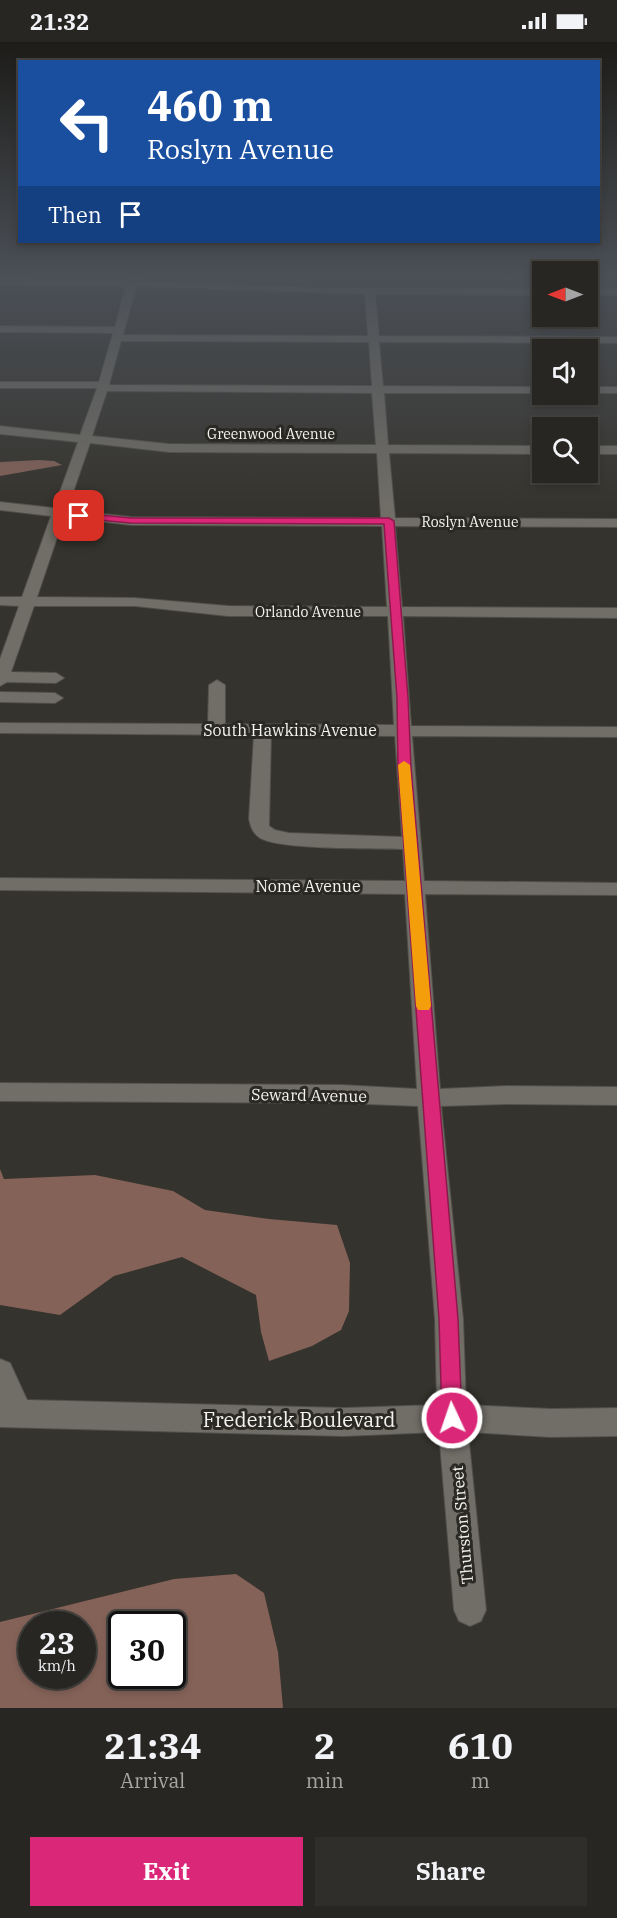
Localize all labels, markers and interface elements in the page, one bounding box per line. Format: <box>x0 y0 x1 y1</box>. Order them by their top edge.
text: 21:32 <box>30 7 89 36</box>
text: 460 m <box>147 78 273 133</box>
icon: left <box>48 84 126 162</box>
text: Roslyn Avenue <box>147 131 334 166</box>
icon: arrive <box>114 198 147 231</box>
text: Then <box>48 200 102 229</box>
north arrow <box>532 261 598 327</box>
map controls <box>532 261 598 483</box>
button: sound <box>532 339 598 405</box>
button: search <box>532 417 598 483</box>
street label: Greenwood Avenue <box>207 425 335 443</box>
pin <box>53 490 104 541</box>
icon: arrive <box>62 499 95 532</box>
street label: Roslyn Avenue <box>421 513 519 531</box>
street label: Orlando Avenue <box>255 603 361 621</box>
street label: South Hawkins Avenue <box>203 720 377 740</box>
street label: Nome Avenue <box>255 876 361 896</box>
street label: Seward Avenue <box>251 1084 367 1106</box>
position arrow <box>420 1386 484 1450</box>
street label: Frederick Boulevard <box>203 1406 395 1433</box>
street label: Thurston Street <box>447 1465 477 1585</box>
speed limit sign: 30 <box>108 1611 186 1689</box>
text: 23 <box>39 1623 75 1662</box>
text: km/h <box>38 1656 76 1675</box>
text: 21:34 <box>104 1722 201 1769</box>
text: 2 <box>314 1722 336 1769</box>
text: 610 <box>448 1722 513 1769</box>
text: Arrival <box>120 1767 185 1794</box>
text: min <box>306 1767 344 1794</box>
text: m <box>471 1767 490 1794</box>
button: Exit <box>30 1837 303 1906</box>
button: Share <box>315 1837 587 1906</box>

